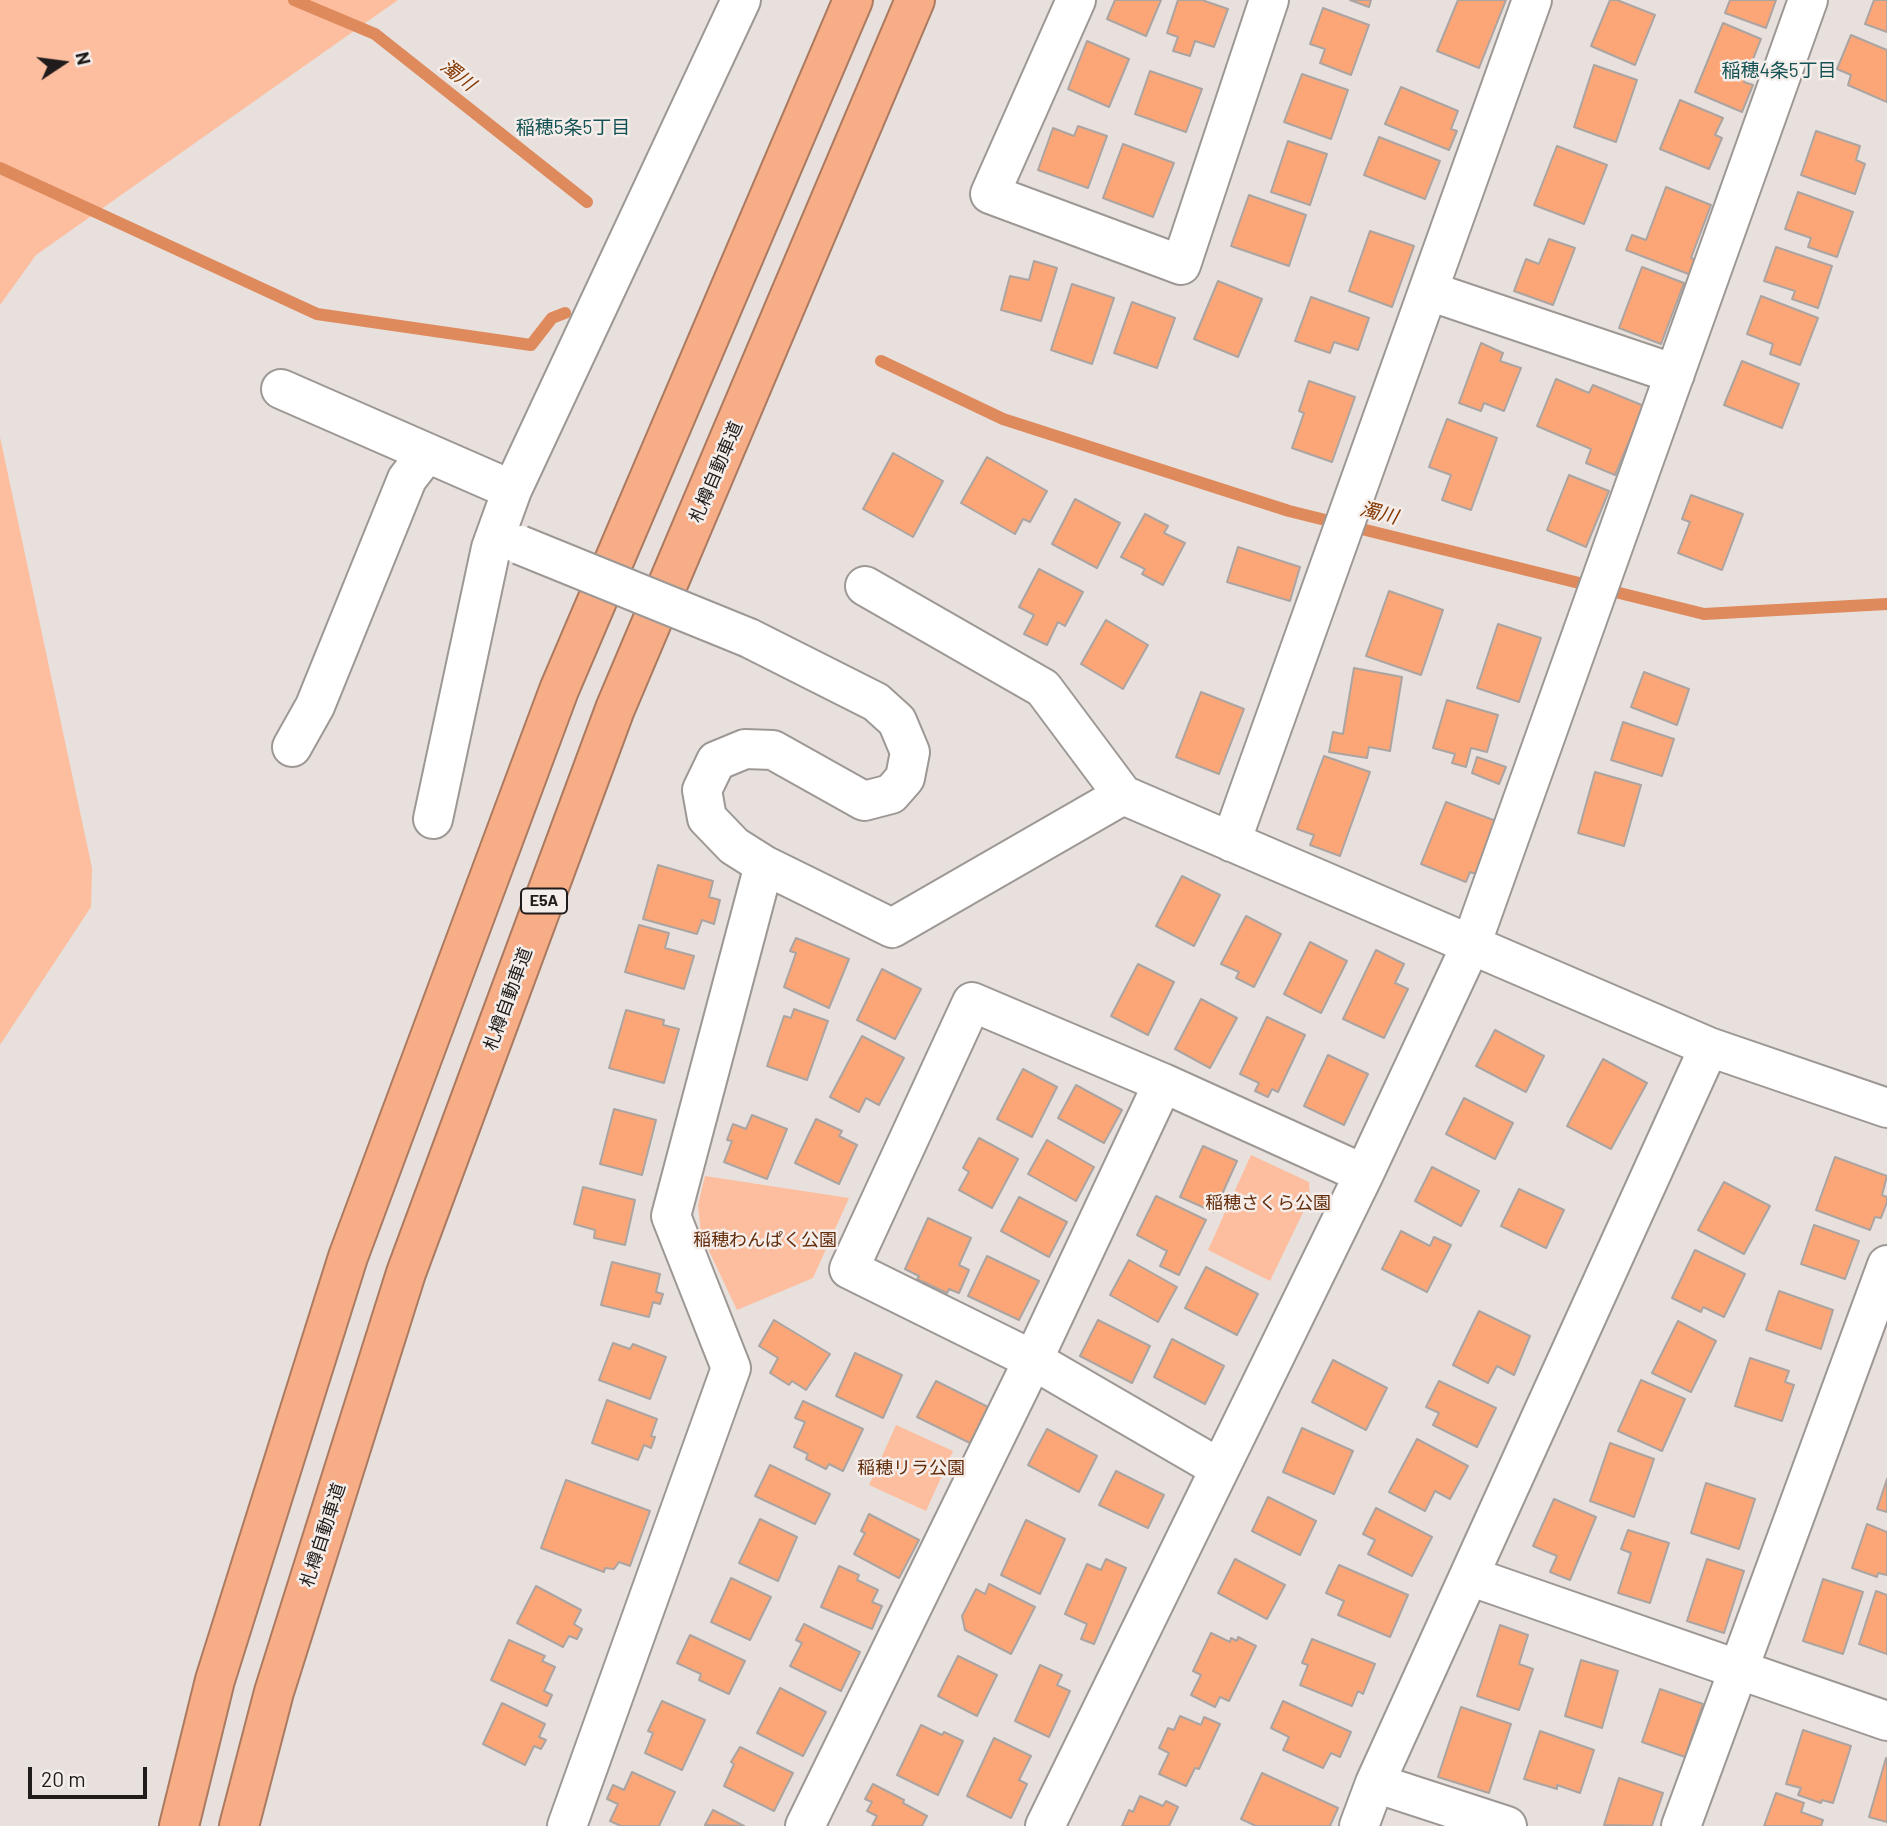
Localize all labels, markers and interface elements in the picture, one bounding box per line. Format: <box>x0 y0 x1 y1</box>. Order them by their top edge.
north arrow <box>28 28 98 98</box>
text: N <box>71 49 97 67</box>
water label: 濁川 <box>436 54 480 96</box>
district label: 稲穂4条5丁目 <box>1721 60 1837 82</box>
district label: 稲穂5条5丁目 <box>516 117 630 139</box>
street label: 札樽自動車道 <box>685 418 747 526</box>
water label: 濁川 <box>1358 497 1400 529</box>
road number: E5A <box>521 888 567 914</box>
street label: 札樽自動車道 <box>479 945 537 1053</box>
park label: 稲穂さくら公園 <box>1205 1192 1331 1214</box>
park label: 稲穂わんぱく公園 <box>693 1229 837 1251</box>
park label: 稲穂リラ公園 <box>857 1457 965 1479</box>
street label: 札樽自動車道 <box>296 1480 350 1590</box>
scale bar <box>32 1752 150 1796</box>
text: 20 m <box>41 1766 86 1791</box>

